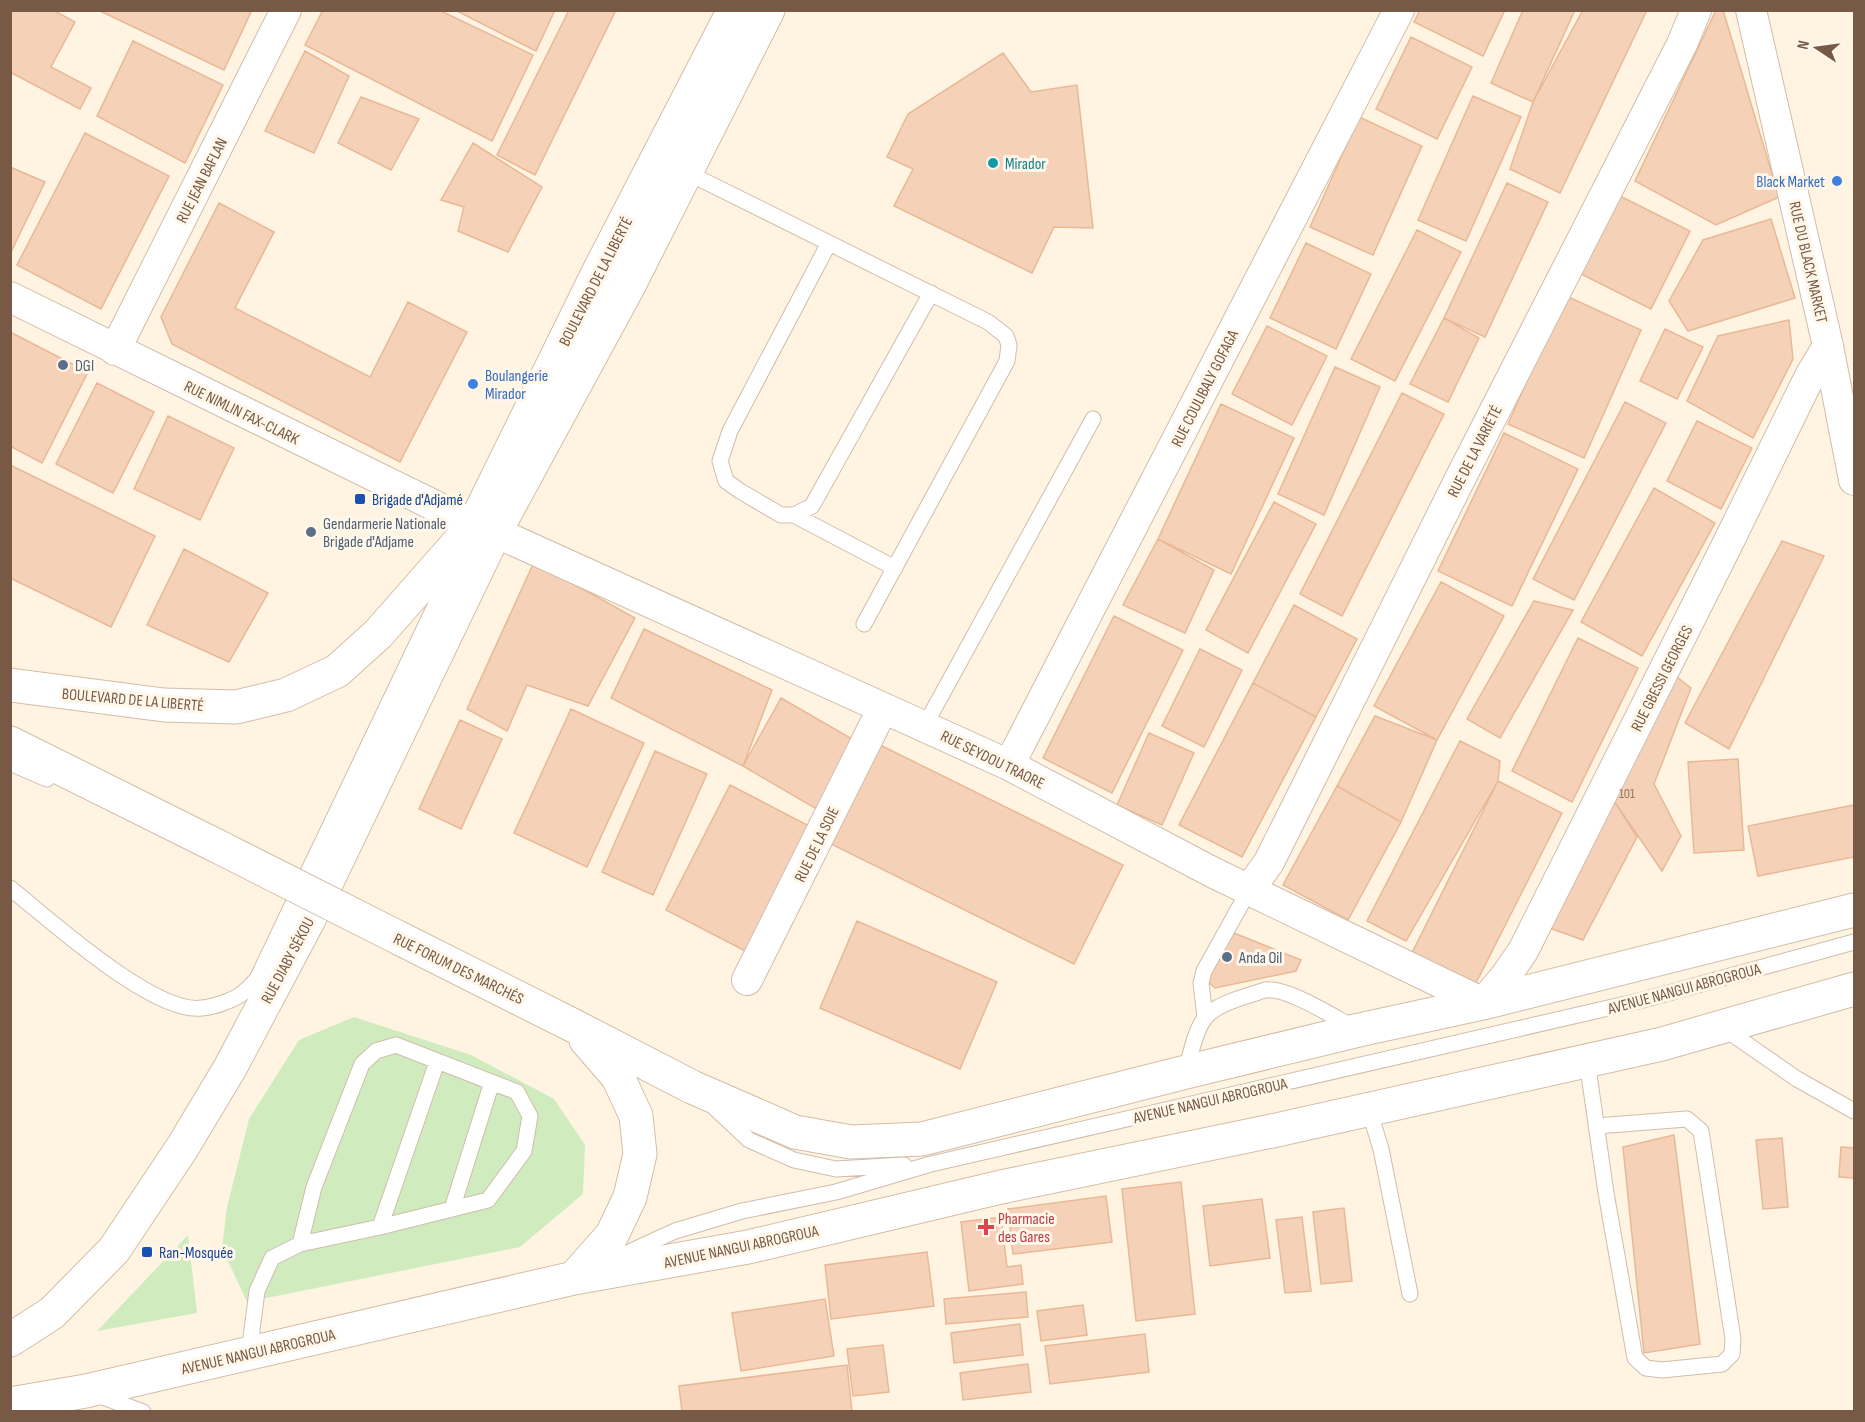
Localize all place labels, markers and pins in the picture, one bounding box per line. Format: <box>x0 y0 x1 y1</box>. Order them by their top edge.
place label: Mirador <box>1005 155 1046 174</box>
marker: Mirador <box>986 156 1000 170</box>
place label: Black Market <box>1756 173 1825 192</box>
marker: Black Market <box>1830 174 1844 188</box>
place label: DGI <box>75 357 94 376</box>
marker: DGI <box>56 358 70 372</box>
place label: Boulangerie Mirador <box>485 367 548 404</box>
marker: Boulangerie Mirador <box>466 377 480 391</box>
place label: Brigade d'Adjamé <box>372 491 463 510</box>
marker: Brigade d'Adjamé <box>353 492 367 506</box>
place label: Gendarmerie Nationale Brigade d'Adjame <box>323 515 446 552</box>
marker: Gendarmerie Nationale Brigade d'Adjame <box>304 525 318 539</box>
place label: Anda Oil <box>1238 949 1282 968</box>
marker: Anda Oil <box>1220 950 1234 964</box>
place label: Pharmacie des Gares <box>998 1210 1055 1247</box>
marker: Pharmacie des Gares <box>979 1220 993 1234</box>
place label: Ran-Mosquée <box>159 1244 233 1263</box>
marker: Ran-Mosquée <box>140 1245 154 1259</box>

